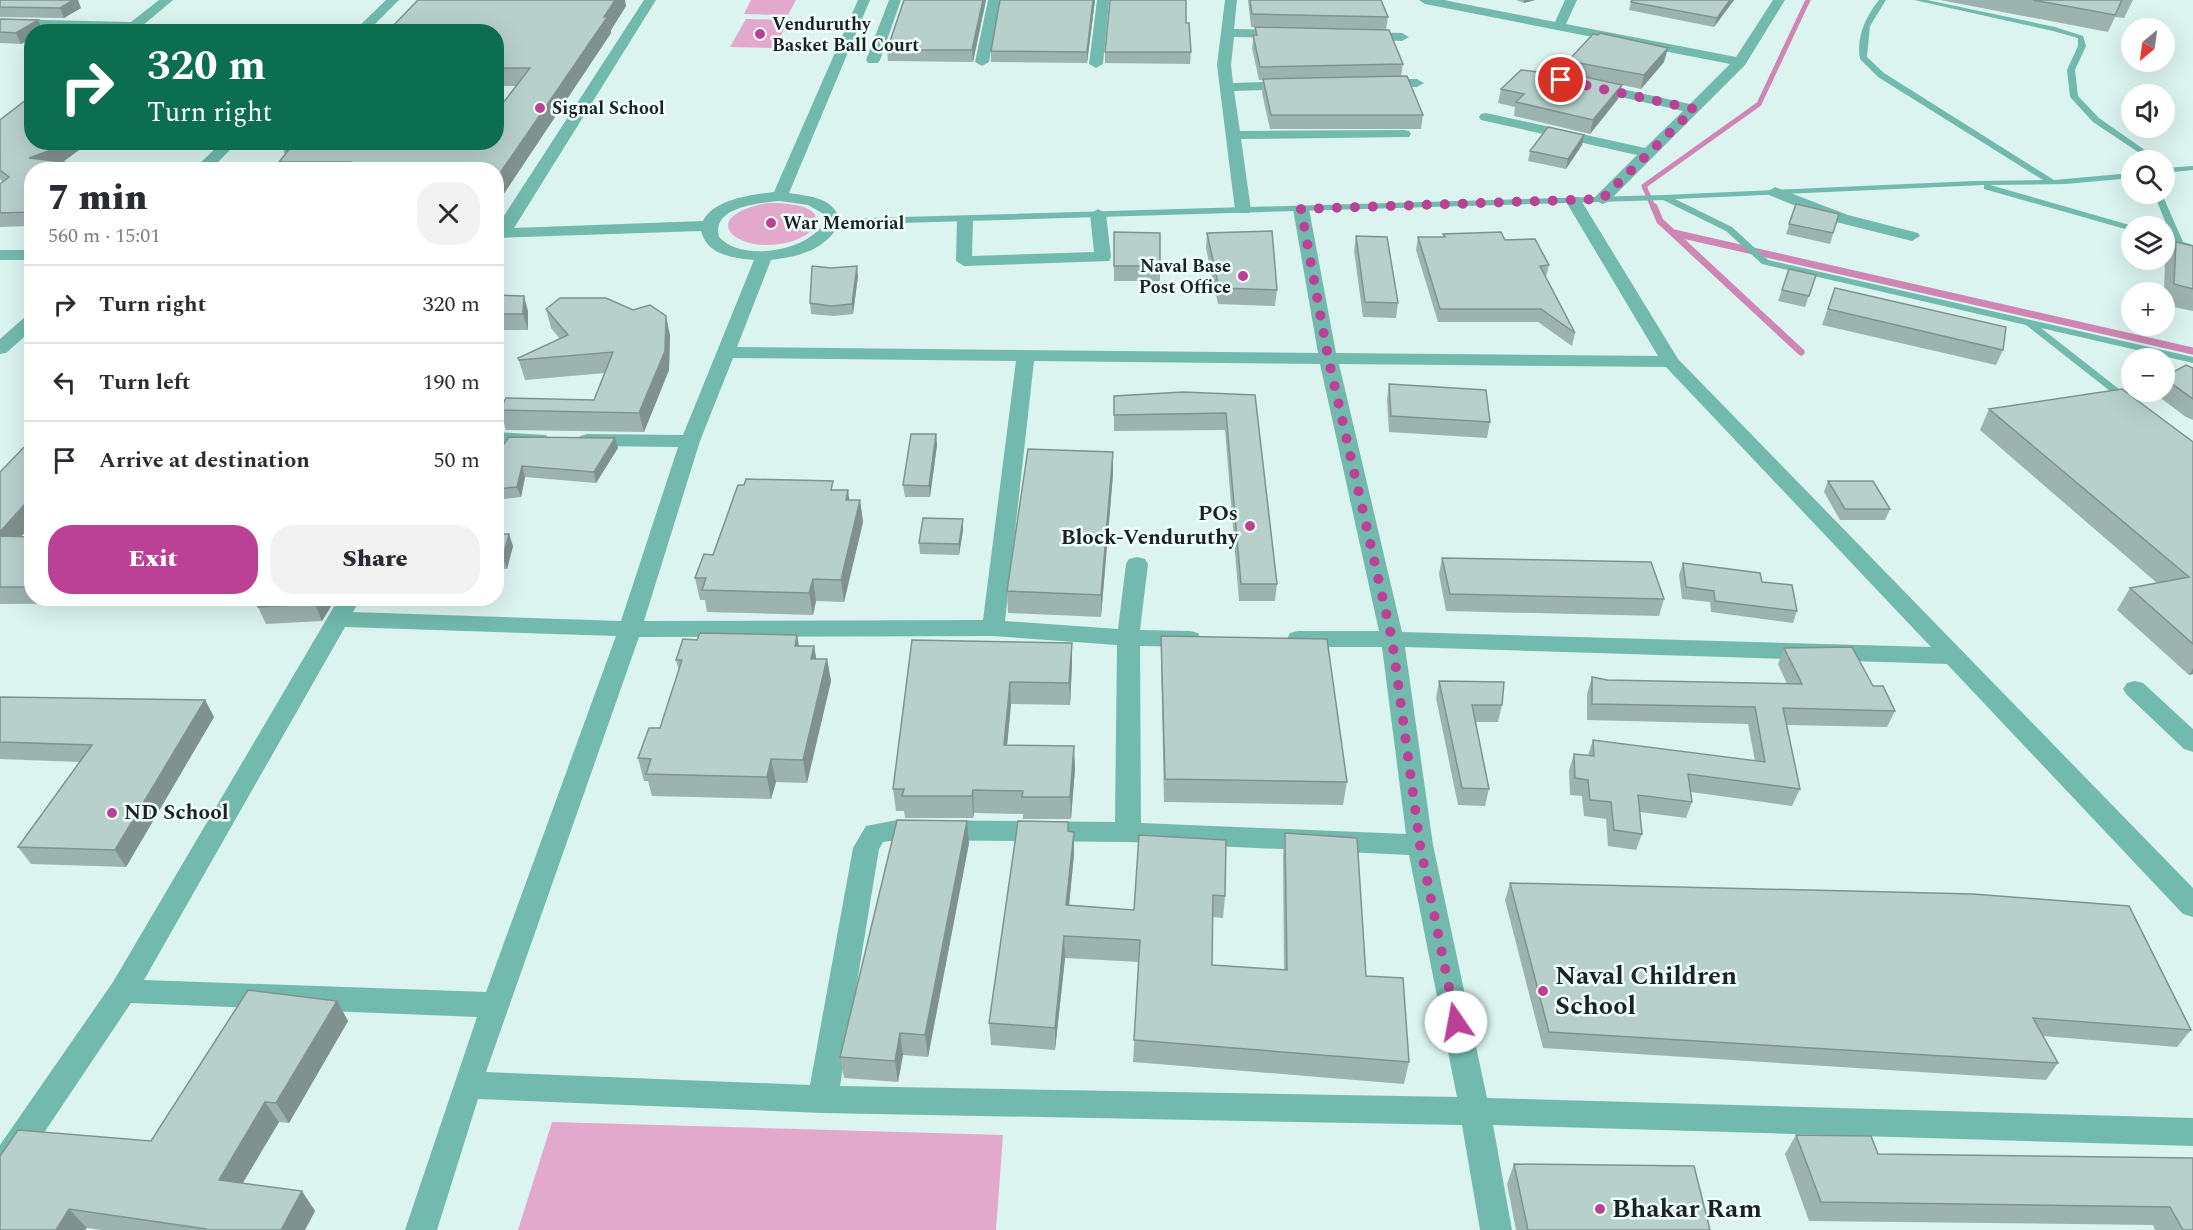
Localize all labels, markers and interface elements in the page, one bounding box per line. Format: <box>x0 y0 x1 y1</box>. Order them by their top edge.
place label: Venduruthy Basket Ball Court <box>772 11 919 59</box>
north arrow <box>2121 18 2175 72</box>
map controls <box>2121 18 2175 402</box>
marker: Venduruthy Basket Ball Court <box>753 27 767 41</box>
text: 320 m <box>147 35 266 98</box>
icon: right <box>48 48 126 126</box>
pin <box>1535 54 1586 105</box>
icon: arrive <box>1544 63 1577 96</box>
button: sound <box>2121 84 2175 138</box>
text: Turn right <box>147 92 272 134</box>
place label: Signal School <box>552 95 665 122</box>
marker: Signal School <box>533 101 547 115</box>
button: search <box>2121 150 2175 204</box>
text: 7 min <box>48 171 148 226</box>
button: close <box>417 182 480 245</box>
place label: War Memorial <box>783 210 904 237</box>
marker: War Memorial <box>764 216 778 230</box>
button: layers <box>2121 216 2175 270</box>
text: 560 m · 15:01 <box>48 221 160 251</box>
place label: Naval Base Post Office <box>1139 253 1231 301</box>
marker: Naval Base Post Office <box>1236 269 1250 283</box>
button: + <box>2121 282 2175 336</box>
icon: right <box>48 288 81 321</box>
text: Turn right <box>99 288 206 321</box>
text: 320 m <box>423 288 480 321</box>
button: − <box>2121 348 2175 402</box>
icon: left <box>48 366 81 399</box>
text: Turn left <box>99 366 191 399</box>
text: 190 m <box>423 366 480 399</box>
icon: arrive <box>48 444 81 477</box>
text: Arrive at destination <box>99 444 310 477</box>
text: 50 m <box>434 444 480 477</box>
place label: POs Block-Venduruthy <box>1061 498 1239 554</box>
marker: POs Block-Venduruthy <box>1243 519 1257 533</box>
button: Exit <box>48 525 258 594</box>
button: Share <box>270 525 480 594</box>
place label: ND School <box>124 797 229 829</box>
marker: ND School <box>105 806 119 820</box>
place label: Naval Children School <box>1555 956 1737 1026</box>
marker: Naval Children School <box>1536 984 1550 998</box>
position arrow <box>1424 990 1488 1054</box>
place label: Bhakar Ram <box>1612 1189 1762 1229</box>
marker: Bhakar Ram <box>1593 1202 1607 1216</box>

